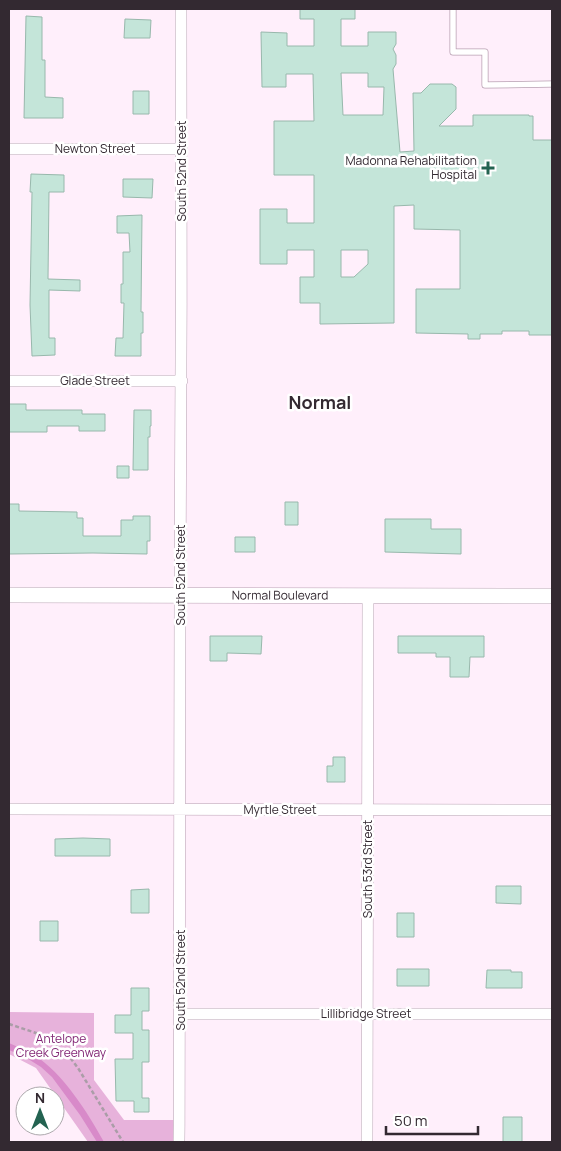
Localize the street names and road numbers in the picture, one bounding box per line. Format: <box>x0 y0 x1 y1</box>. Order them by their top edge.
street label: South 52nd Street <box>173 120 190 222</box>
street label: Newton Street <box>55 140 136 157</box>
street label: Glade Street <box>60 372 130 389</box>
street label: South 52nd Street <box>172 524 189 626</box>
street label: Normal Boulevard <box>232 586 328 604</box>
street label: Myrtle Street <box>243 801 317 818</box>
street label: South 53rd Street <box>359 820 376 918</box>
street label: South 52nd Street <box>172 929 189 1031</box>
street label: Lillibridge Street <box>321 1005 411 1022</box>

